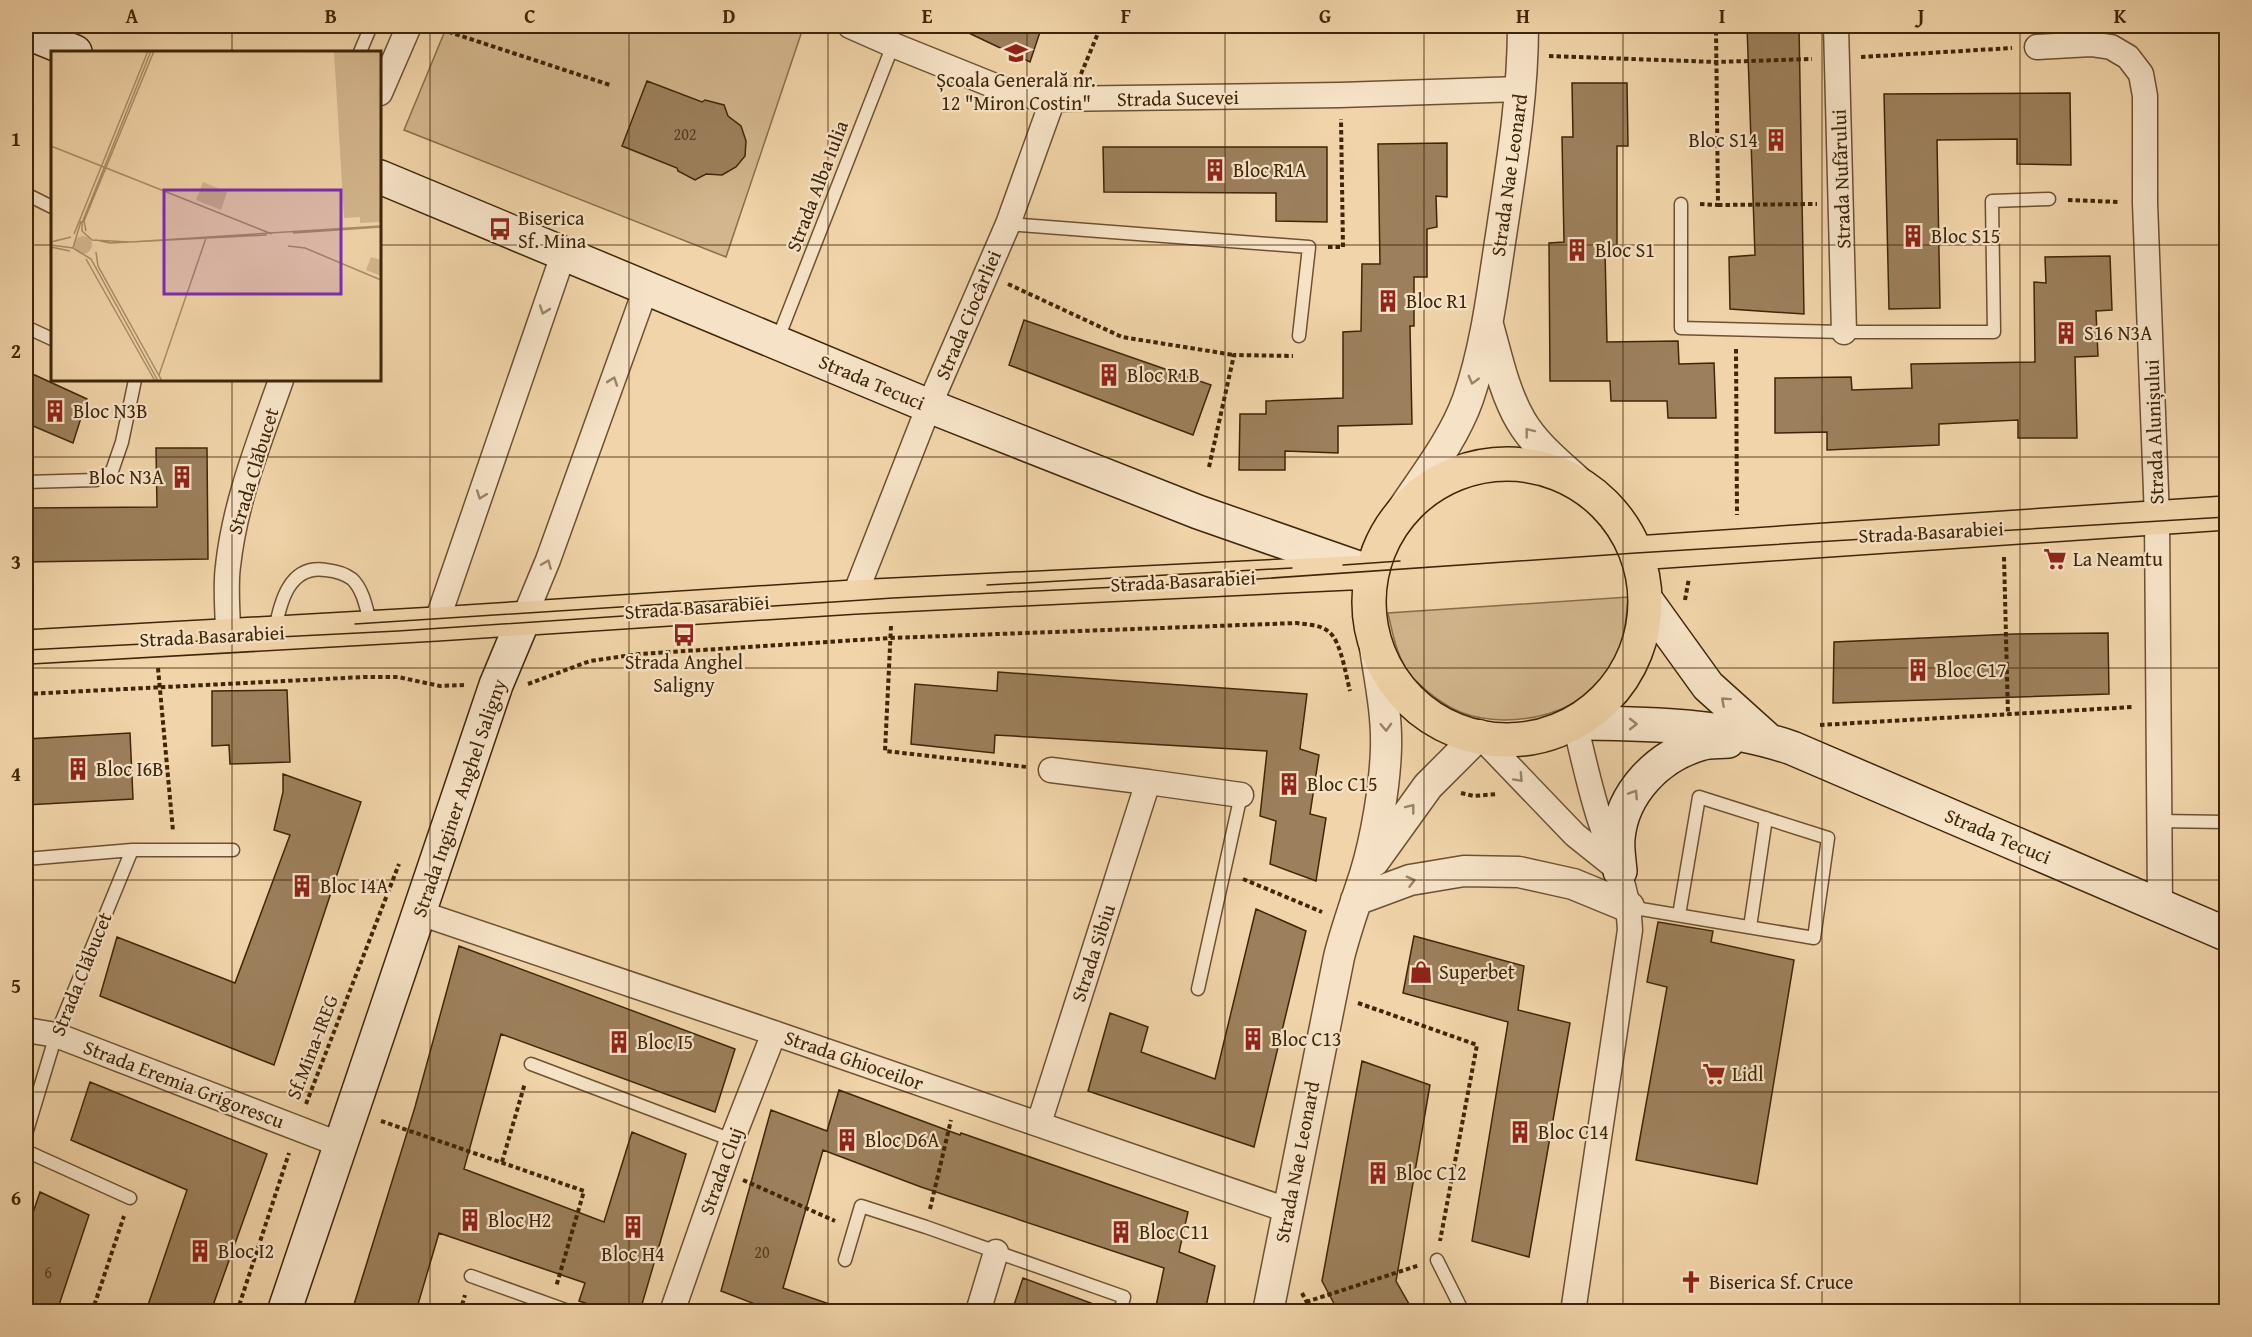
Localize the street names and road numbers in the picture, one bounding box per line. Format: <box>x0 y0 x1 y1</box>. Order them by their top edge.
street label: Strada Sucevei <box>1117 82 1240 113</box>
street label: Strada Nae Leonard <box>1483 91 1534 258</box>
street label: Strada Nufărului <box>1824 108 1857 249</box>
street label: Strada Alba Iulia <box>778 115 855 256</box>
street label: Strada Ciocârliei <box>927 245 1008 384</box>
street label: Strada Tecuci <box>815 346 930 417</box>
street label: Strada Alunișului <box>2136 359 2171 505</box>
street label: Strada Clăbucet <box>219 404 286 538</box>
street label: Strada Basarabiei <box>1858 513 2005 550</box>
street label: Strada Basarabiei <box>1110 562 1257 599</box>
street label: Strada Basarabiei <box>623 587 771 626</box>
street label: Strada Basarabiei <box>139 617 286 654</box>
street label: Strada Inginer Anghel Saligny <box>404 675 513 921</box>
street label: Strada Tecuci <box>1941 800 2056 871</box>
street label: Strada Sibiu <box>1063 900 1122 1005</box>
street label: Strada Clăbucet <box>43 908 119 1040</box>
street label: Sf.Mina-IREG <box>278 990 345 1103</box>
street label: Strada Ghioceilor <box>781 1022 928 1097</box>
street label: Strada Eremia Grigorescu <box>80 1032 289 1135</box>
street label: Strada Nae Leonard <box>1267 1078 1326 1245</box>
street label: Strada Cluj <box>691 1123 750 1219</box>

